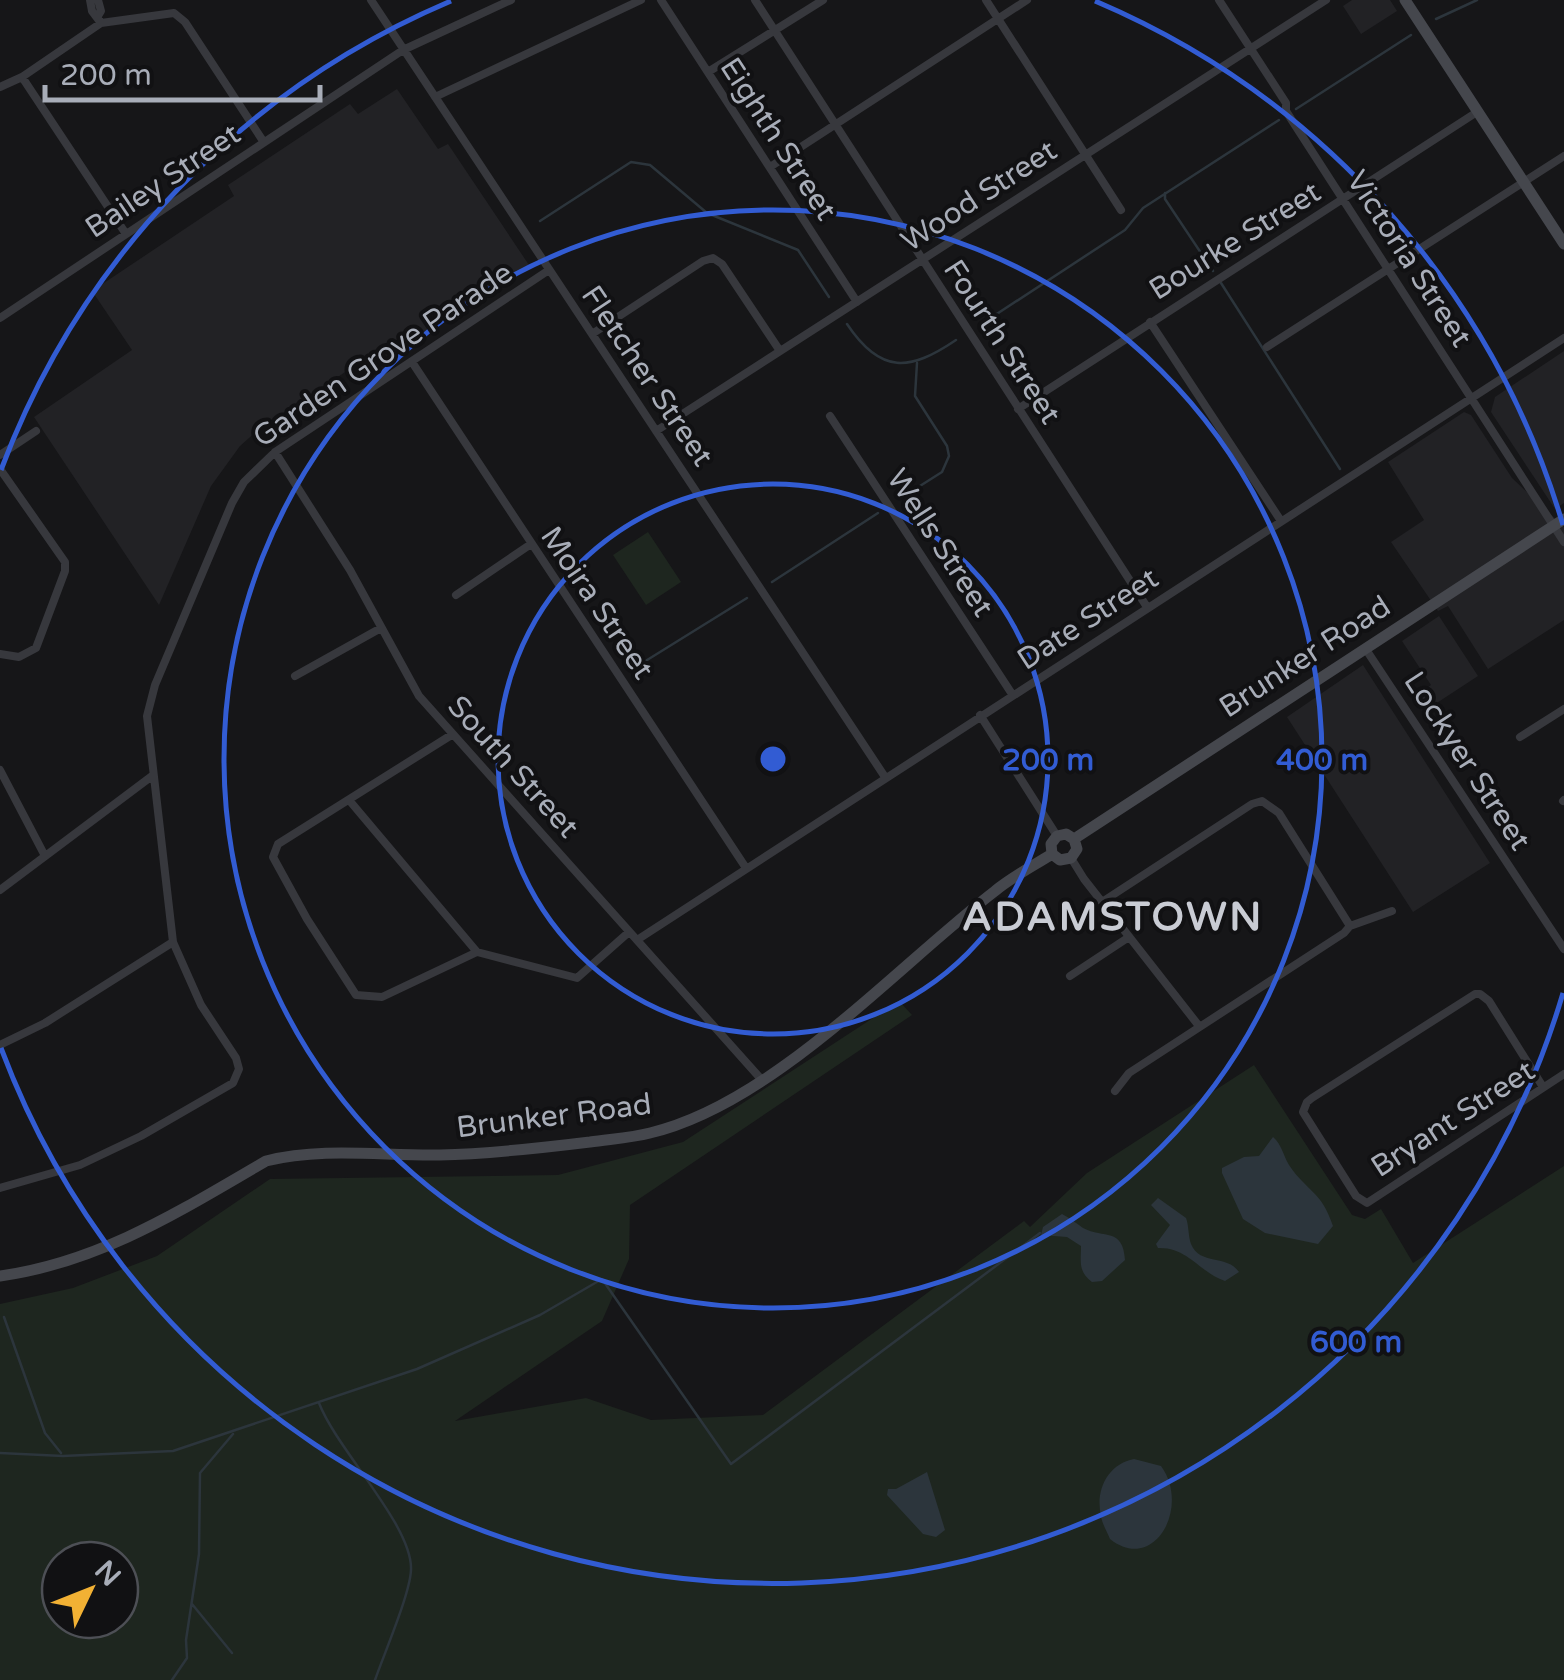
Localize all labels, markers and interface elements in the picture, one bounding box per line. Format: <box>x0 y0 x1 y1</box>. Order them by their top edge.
scale bar <box>45 40 320 102</box>
street label: Eighth Street <box>712 51 844 227</box>
text: 200 m <box>60 57 152 94</box>
street label: Bailey Street <box>78 116 248 246</box>
street label: Wood Street <box>894 132 1064 260</box>
street label: Victoria Street <box>1338 164 1480 354</box>
street label: Bourke Street <box>1142 174 1328 308</box>
street label: Fourth Street <box>935 253 1069 431</box>
street label: Garden Grove Parade <box>246 254 520 456</box>
street label: Fletcher Street <box>573 279 721 473</box>
street label: Wells Street <box>879 462 1001 624</box>
street label: Moira Street <box>532 520 662 686</box>
street label: Date Street <box>1011 560 1165 678</box>
street label: Brunker Road <box>1213 588 1397 726</box>
street label: Lockyer Street <box>1395 665 1539 857</box>
street label: South Street <box>440 688 586 846</box>
centre of rings <box>755 741 791 777</box>
text: 200 m <box>1002 742 1094 779</box>
text: 400 m <box>1276 742 1368 779</box>
district label: ADAMSTOWN <box>962 893 1264 941</box>
street label: Bryant Street <box>1364 1052 1542 1186</box>
street label: Brunker Road <box>454 1086 654 1146</box>
text: 600 m <box>1310 1324 1402 1361</box>
north arrow <box>40 1540 140 1640</box>
text: N <box>87 1554 128 1593</box>

